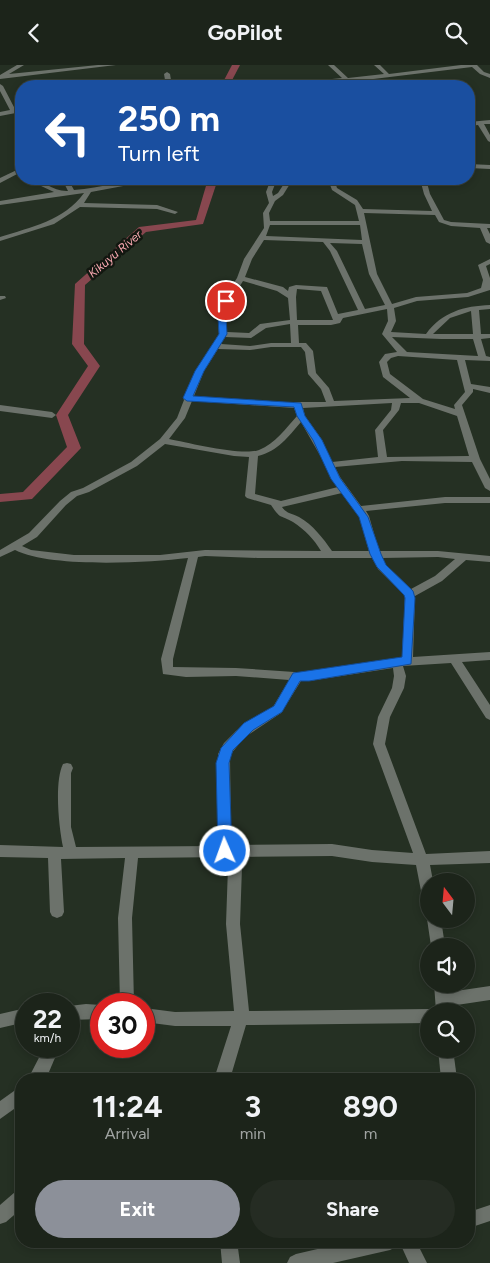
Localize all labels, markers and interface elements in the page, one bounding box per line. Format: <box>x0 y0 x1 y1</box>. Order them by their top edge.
icon: back <box>20 19 48 47</box>
text: GoPilot <box>207 19 283 46</box>
icon: search <box>442 19 470 47</box>
text: 250 m <box>118 98 220 140</box>
icon: left <box>35 100 100 165</box>
text: Turn left <box>118 140 200 167</box>
water label: Kikuyu River <box>85 227 145 280</box>
pin <box>205 280 247 322</box>
icon: arrive <box>212 287 240 315</box>
position arrow <box>198 824 250 876</box>
north arrow <box>420 873 475 927</box>
map controls <box>420 873 475 1058</box>
button: sound <box>420 938 475 993</box>
speed limit sign: 30 <box>90 993 155 1058</box>
button: search <box>420 1003 475 1058</box>
text: 22 <box>33 1004 62 1034</box>
text: km/h <box>34 1031 61 1045</box>
text: 11:24 <box>92 1088 163 1125</box>
text: 3 <box>244 1088 261 1125</box>
text: 890 <box>343 1088 398 1125</box>
text: Arrival <box>105 1124 150 1143</box>
text: min <box>240 1124 266 1143</box>
text: m <box>364 1124 377 1143</box>
button: Exit <box>35 1180 240 1238</box>
button: Share <box>250 1180 455 1238</box>

